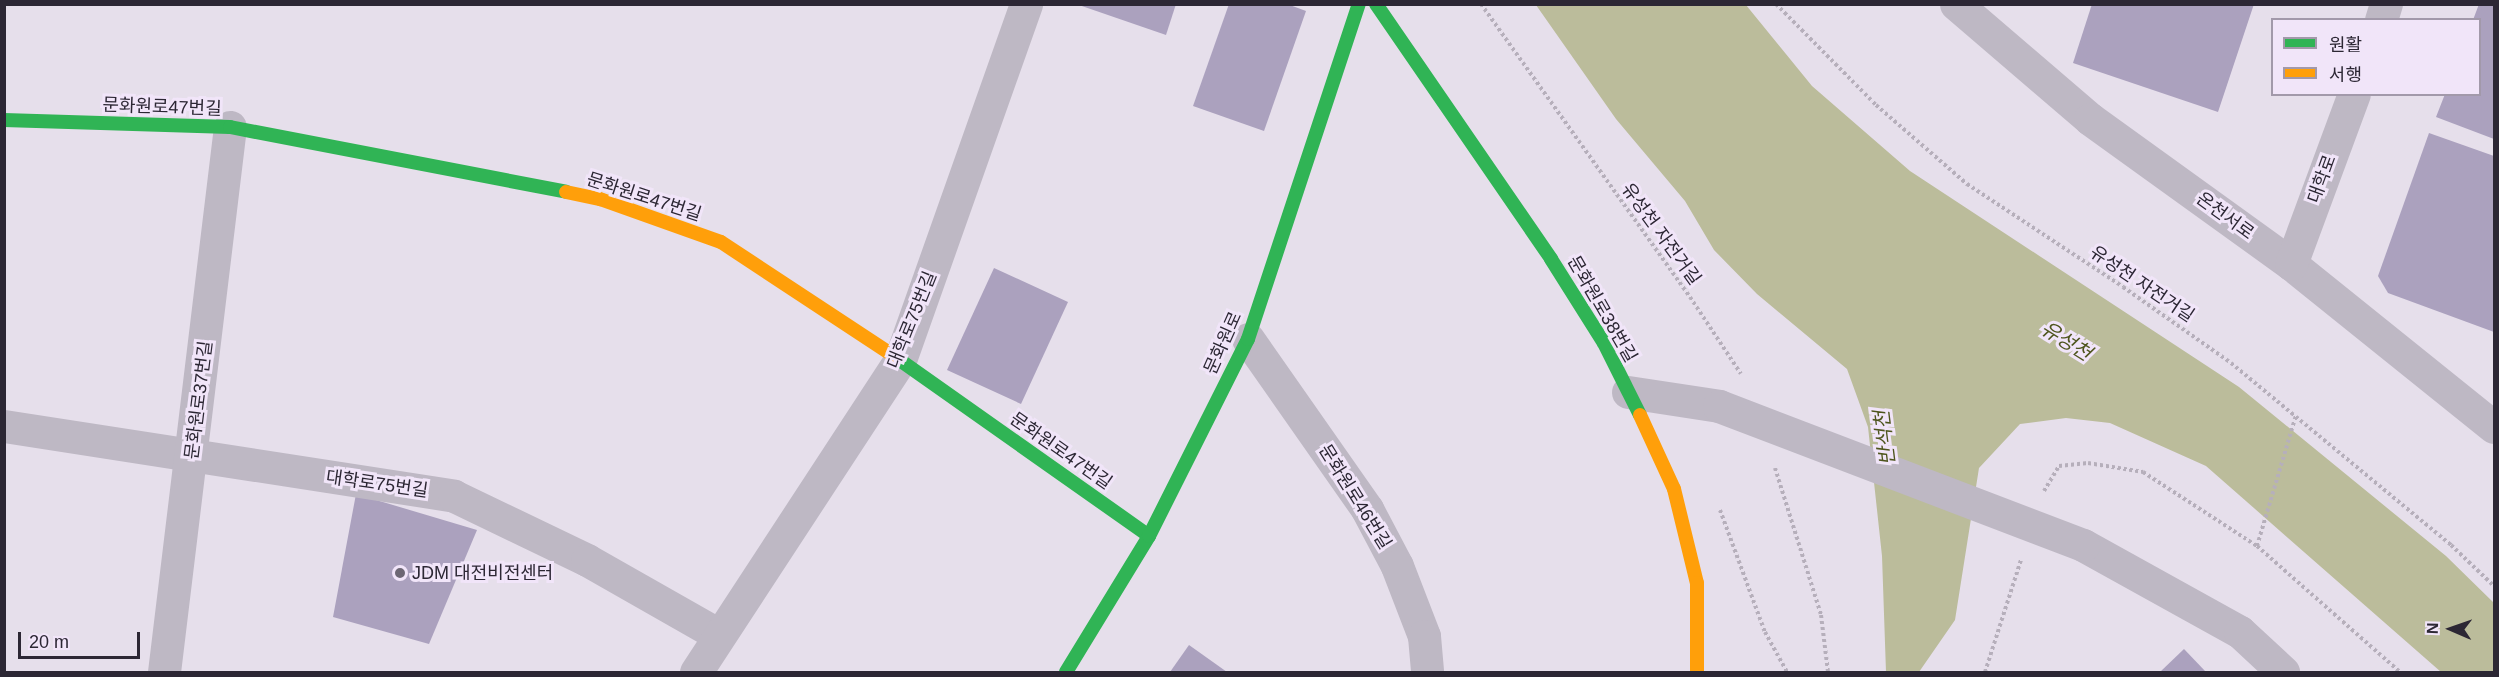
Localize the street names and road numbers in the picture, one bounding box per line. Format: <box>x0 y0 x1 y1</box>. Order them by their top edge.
street label: 문화원로47번길 <box>102 94 222 120</box>
street label: 대학로 <box>2303 152 2341 206</box>
street label: 문화원로47번길 <box>584 168 704 226</box>
street label: 유성천 자전거길 <box>1617 179 1705 289</box>
street label: 온천서로 <box>2192 188 2258 244</box>
street label: 유성천 자전거길 <box>2086 241 2198 327</box>
street label: 문화원로38번길 <box>1563 252 1641 366</box>
street label: 대학로75번길 <box>883 268 941 372</box>
street label: 문화원로 <box>1200 308 1246 378</box>
street label: 문화원로37번길 <box>181 339 217 461</box>
street label: 문화원로47번길 <box>1006 408 1116 494</box>
street label: 문화원로46번길 <box>1314 441 1396 553</box>
street label: 대학로75번길 <box>325 466 429 502</box>

